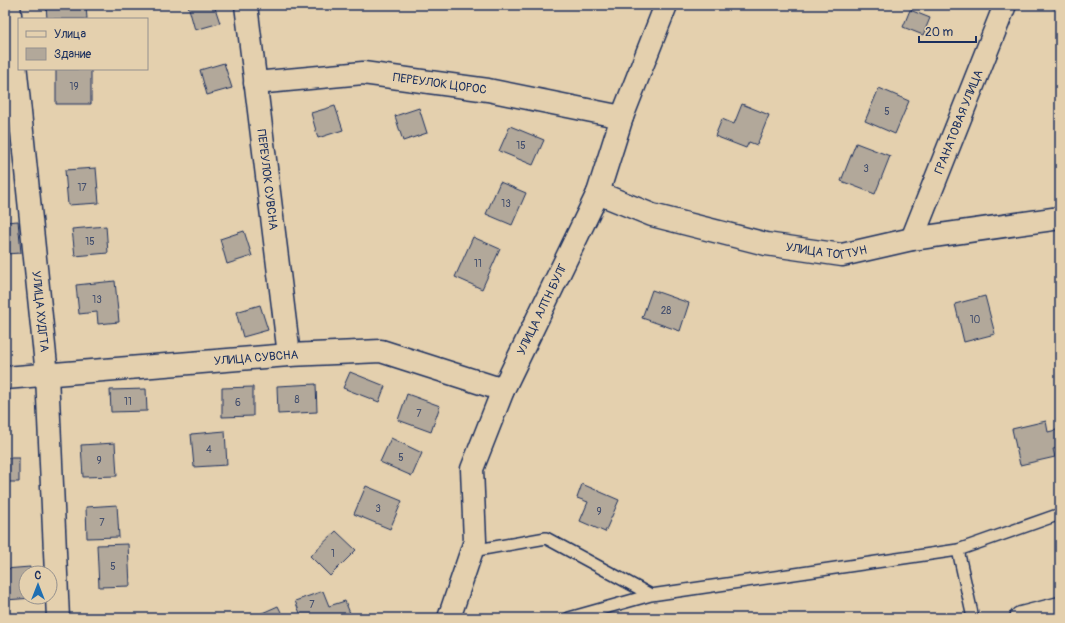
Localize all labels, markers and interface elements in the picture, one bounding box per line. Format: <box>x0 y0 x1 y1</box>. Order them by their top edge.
legend <box>18 18 148 70</box>
scale bar <box>919 18 976 44</box>
text: 20 m <box>925 25 954 40</box>
text: Улица <box>54 27 86 42</box>
text: Здание <box>54 47 91 62</box>
street label: ГРАНАТОВАЯ УЛИЦА <box>931 67 987 177</box>
street label: ПЕРЕУЛОК ЦОРОС <box>392 70 488 98</box>
house number: 19 <box>69 81 79 93</box>
house number: 5 <box>884 106 890 118</box>
street label: ПЕРЕУЛОК СУВСНА <box>253 128 281 231</box>
house number: 15 <box>516 140 526 152</box>
house number: 3 <box>863 163 869 175</box>
house number: 17 <box>77 182 87 194</box>
house number: 13 <box>501 198 511 210</box>
house number: 15 <box>85 236 95 248</box>
street label: УЛИЦА ТОГТУН <box>785 240 869 263</box>
house number: 11 <box>474 258 482 270</box>
street label: УЛИЦА АЛТН БУЛГ <box>514 261 571 358</box>
street label: УЛИЦА ХУДГТА <box>28 270 52 353</box>
house number: 13 <box>92 294 102 306</box>
house number: 28 <box>661 305 671 317</box>
house number: 10 <box>970 314 981 326</box>
street label: УЛИЦА СУВСНА <box>213 348 299 369</box>
house number: 8 <box>294 394 300 406</box>
house number: 11 <box>124 396 132 408</box>
house number: 6 <box>235 397 241 409</box>
house number: 7 <box>416 408 422 420</box>
house number: 4 <box>206 444 212 456</box>
house number: 5 <box>398 452 404 464</box>
house number: 9 <box>96 455 102 467</box>
house number: 3 <box>375 503 381 515</box>
house number: 9 <box>596 506 602 518</box>
house number: 7 <box>99 517 105 529</box>
house number: 1 <box>331 548 335 560</box>
house number: 5 <box>110 561 116 573</box>
north arrow <box>18 565 58 605</box>
text: С <box>35 569 42 582</box>
house number: 7 <box>309 599 315 611</box>

